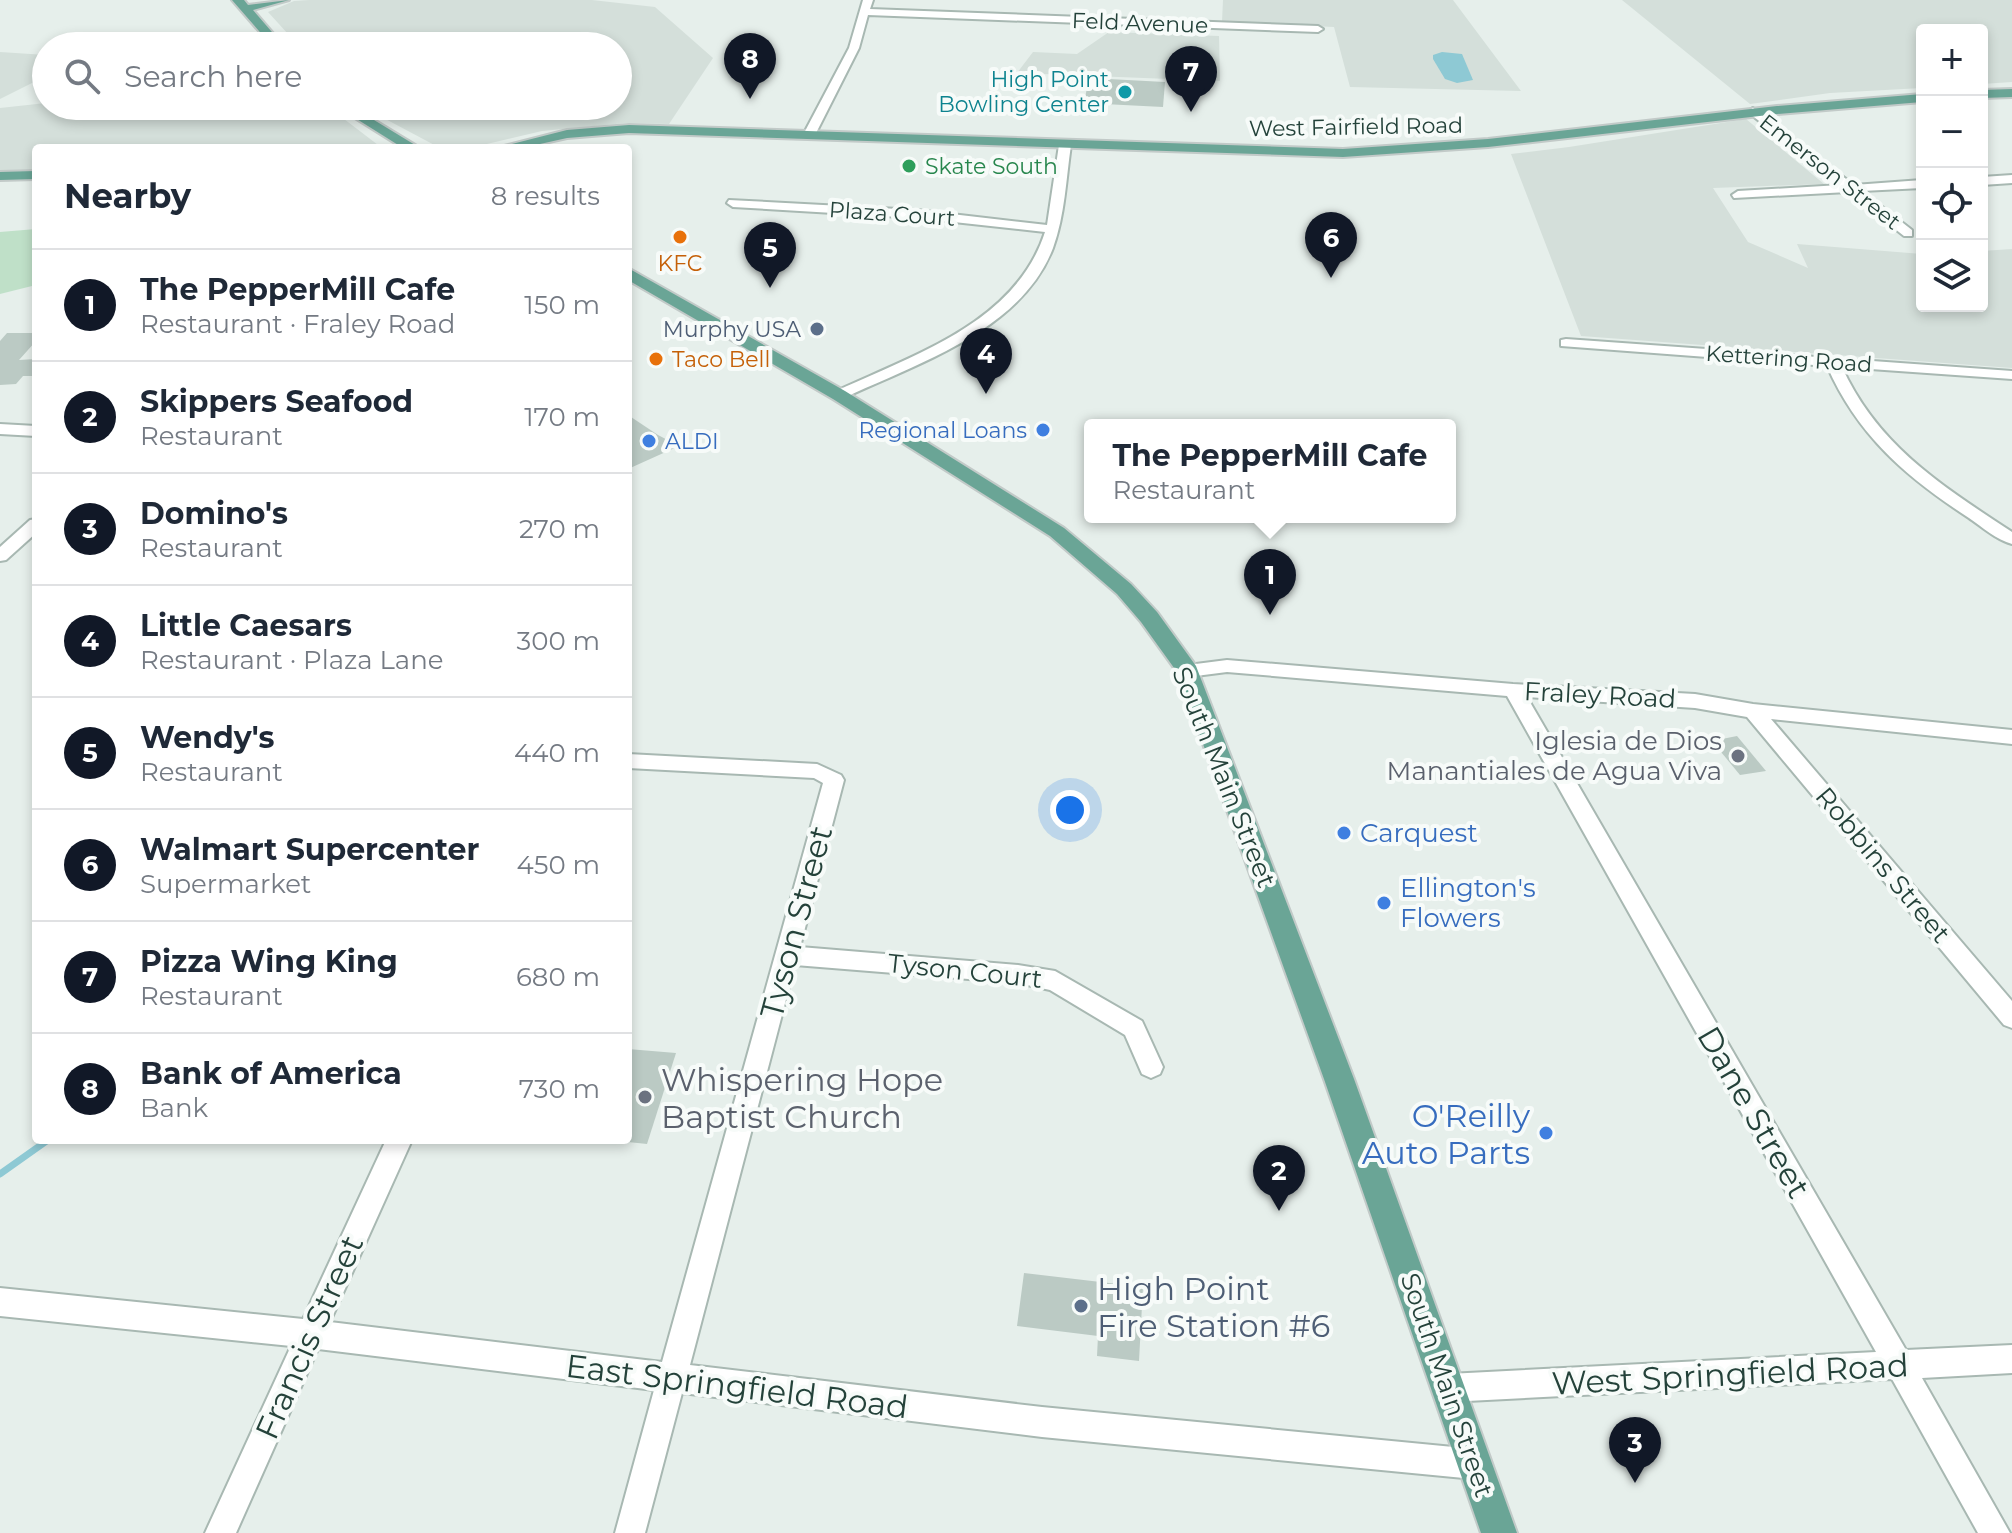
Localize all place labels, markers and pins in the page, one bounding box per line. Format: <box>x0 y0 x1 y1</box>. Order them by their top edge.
pin: 8 <box>724 33 776 99</box>
pin: 7 <box>1165 46 1217 112</box>
place label: High Point Bowling Center <box>938 66 1109 118</box>
marker: High Point Bowling Center <box>1116 83 1134 101</box>
place label: Skate South <box>925 153 1058 180</box>
marker: Skate South <box>900 157 918 175</box>
pin: 6 <box>1305 212 1357 278</box>
pin: 5 <box>744 222 796 288</box>
marker: KFC <box>671 228 689 246</box>
place label: KFC <box>658 250 702 277</box>
place label: Murphy USA <box>663 316 801 343</box>
marker: Murphy USA <box>808 320 826 338</box>
pin: 4 <box>960 328 1012 394</box>
place label: Taco Bell <box>672 346 770 373</box>
marker: Taco Bell <box>647 350 665 368</box>
place label: Regional Loans <box>858 417 1027 444</box>
marker: Regional Loans <box>1034 421 1052 439</box>
place label: ALDI <box>665 428 719 455</box>
marker: ALDI <box>640 432 658 450</box>
pin: 1 <box>1244 549 1296 615</box>
place label: Iglesia de Dios Manantiales de Agua Viva <box>1387 725 1722 787</box>
marker: Iglesia de Dios Manantiales de Agua Viva <box>1729 747 1747 765</box>
place label: Carquest <box>1360 817 1478 849</box>
marker: Carquest <box>1335 824 1353 842</box>
place label: Ellington's Flowers <box>1400 872 1536 934</box>
marker: Ellington's Flowers <box>1375 894 1393 912</box>
place label: Whispering Hope Baptist Church <box>661 1060 943 1136</box>
marker: Whispering Hope Baptist Church <box>636 1088 654 1106</box>
place label: O'Reilly Auto Parts <box>1362 1096 1531 1172</box>
marker: O'Reilly Auto Parts <box>1537 1124 1555 1142</box>
pin: 2 <box>1253 1145 1305 1211</box>
place label: High Point Fire Station #6 <box>1097 1269 1330 1345</box>
marker: High Point Fire Station #6 <box>1072 1297 1090 1315</box>
pin: 3 <box>1609 1417 1661 1483</box>

